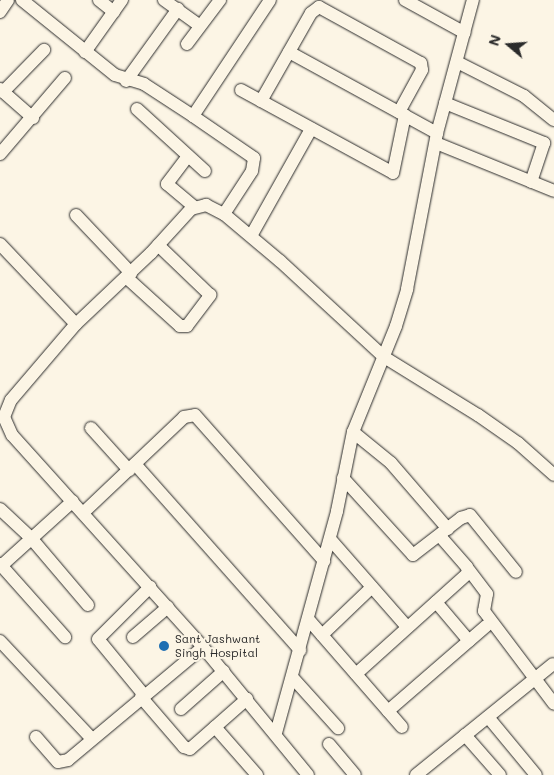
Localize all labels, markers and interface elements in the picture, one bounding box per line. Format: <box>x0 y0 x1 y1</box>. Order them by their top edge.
north arrow <box>484 20 534 70</box>
text: N <box>484 32 505 48</box>
place label: Sant Jashwant Singh Hospital <box>175 632 260 660</box>
marker: Sant Jashwant Singh Hospital <box>157 639 171 653</box>

